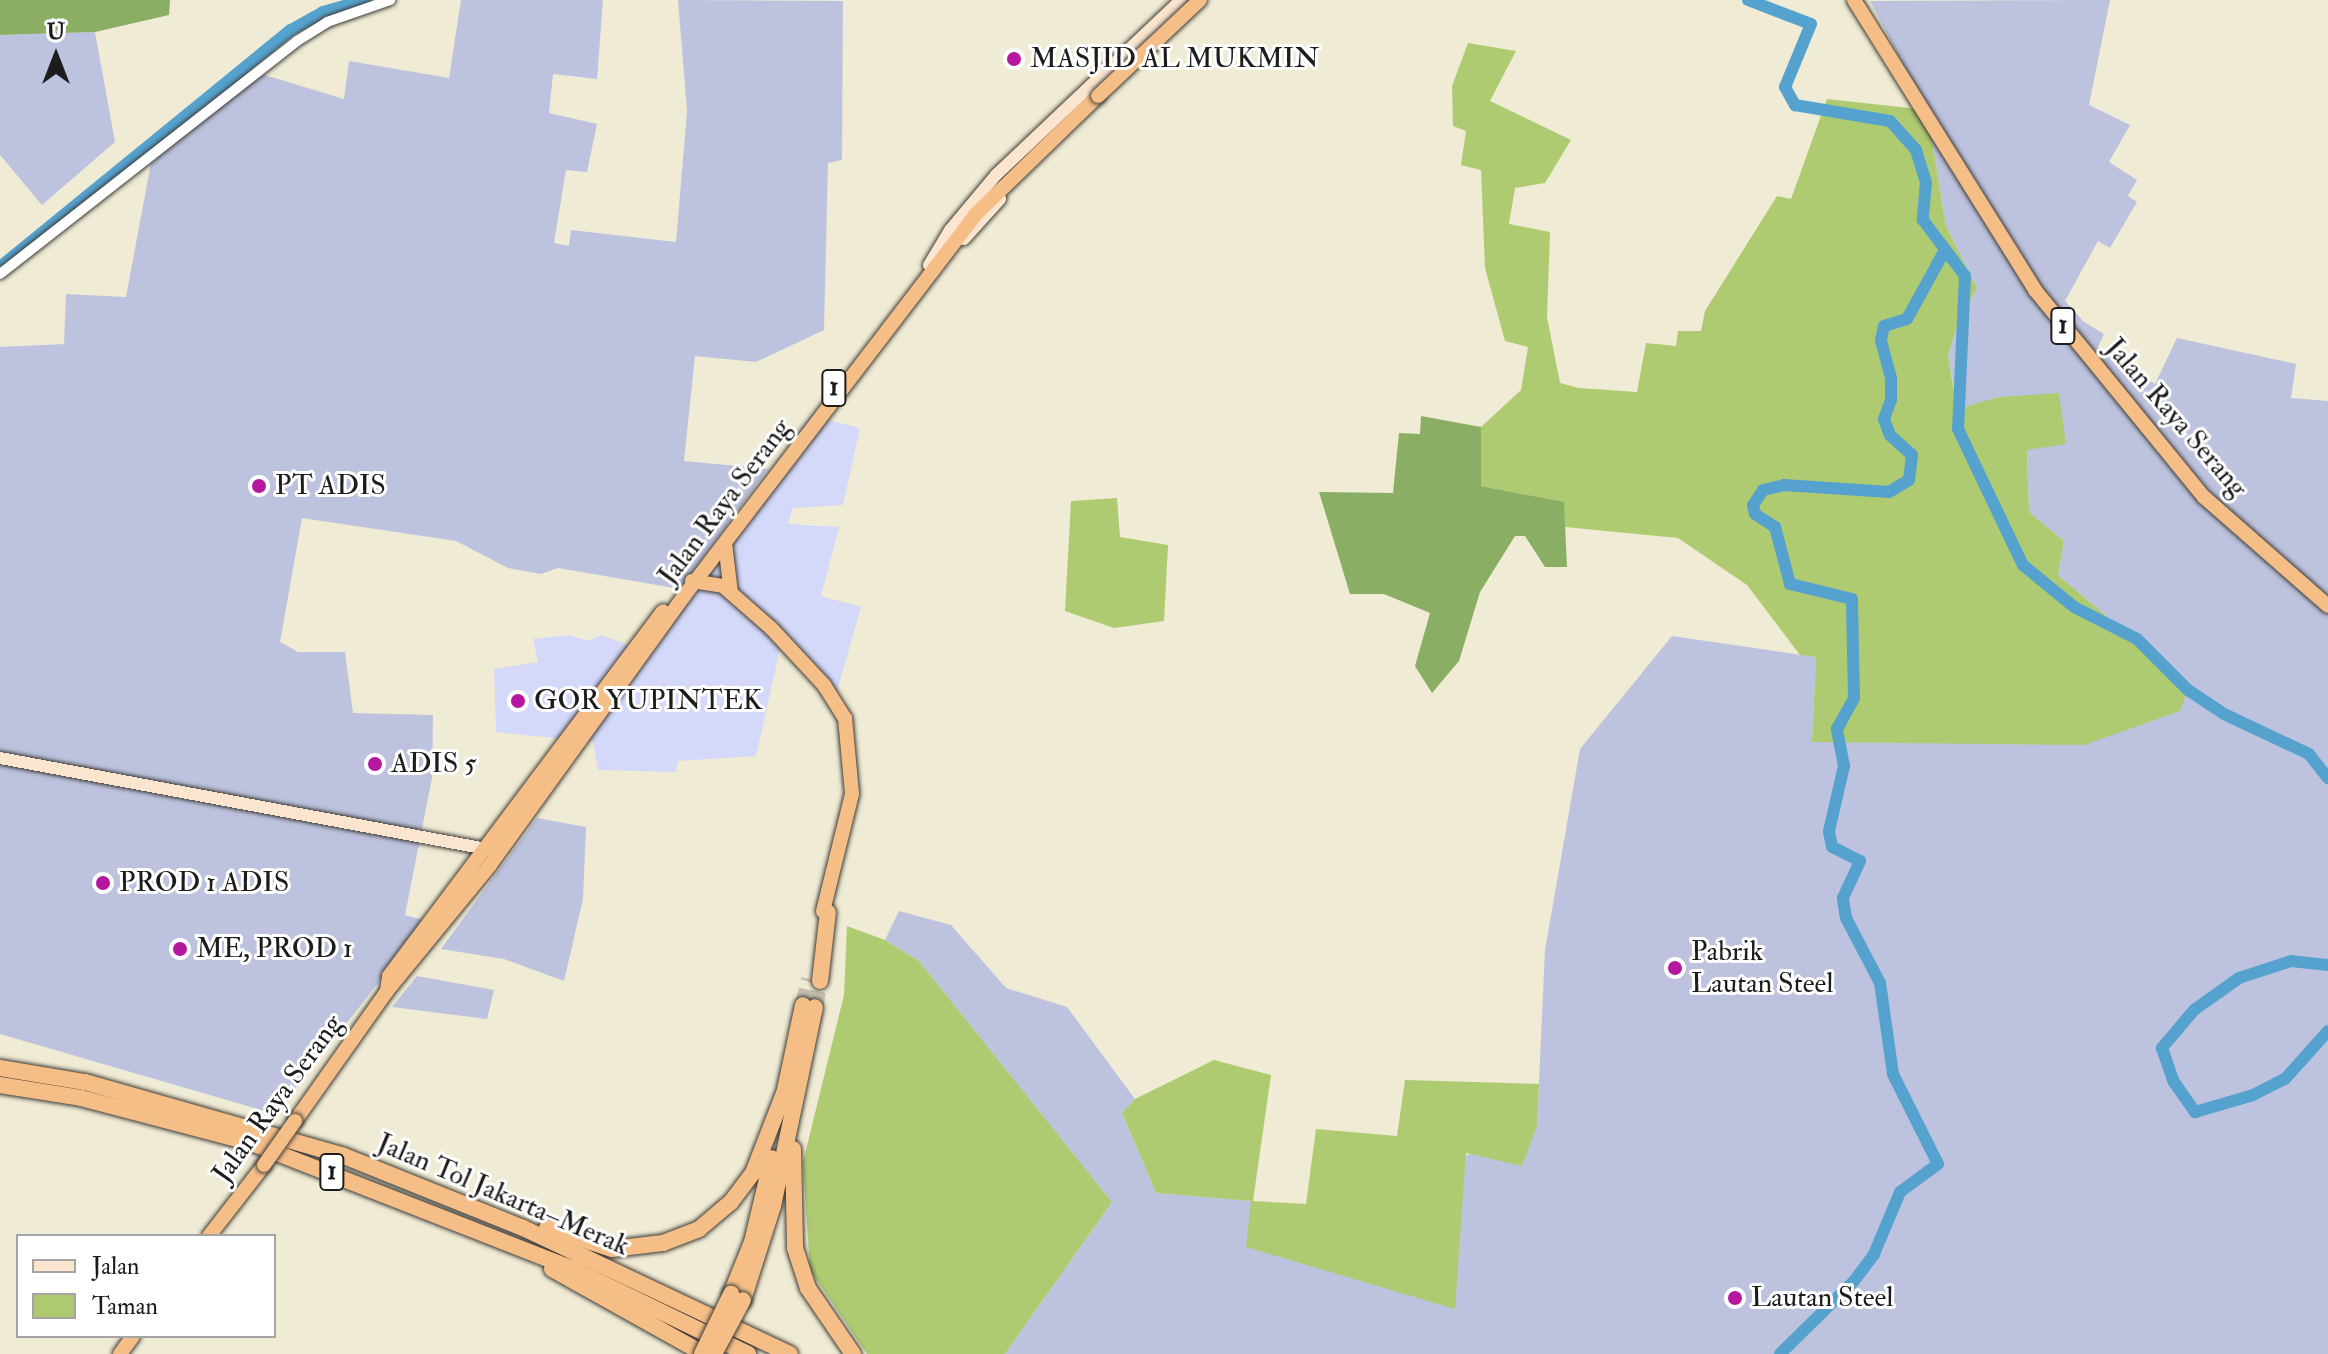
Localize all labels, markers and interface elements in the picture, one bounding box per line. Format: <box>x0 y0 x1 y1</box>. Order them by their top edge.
north arrow <box>16 16 96 96</box>
text: U <box>47 18 65 46</box>
place label: MASJID AL MUKMIN <box>1030 42 1319 76</box>
marker: MASJID AL MUKMIN <box>1005 50 1023 68</box>
road number: 1 <box>2049 304 2077 348</box>
street label: Jalan Raya Serang <box>2098 332 2254 504</box>
road number: 1 <box>820 366 848 410</box>
street label: Jalan Raya Serang <box>652 412 798 592</box>
place label: PT ADIS <box>275 469 386 503</box>
marker: PT ADIS <box>250 477 268 495</box>
place label: GOR YUPINTEK <box>534 684 762 718</box>
marker: GOR YUPINTEK <box>509 692 527 710</box>
place label: ADIS 5 <box>391 747 476 781</box>
marker: ADIS 5 <box>366 755 384 773</box>
place label: PROD 1 ADIS <box>119 866 289 900</box>
marker: PROD 1 ADIS <box>94 874 112 892</box>
place label: ME, PROD 1 <box>196 932 353 966</box>
place label: Pabrik Lautan Steel <box>1691 935 1833 1001</box>
marker: ME, PROD 1 <box>171 940 189 958</box>
marker: Pabrik Lautan Steel <box>1666 959 1684 977</box>
street label: Jalan Raya Serang <box>206 1008 350 1190</box>
street label: Jalan Tol Jakarta–Merak <box>372 1127 634 1263</box>
road number: 1 <box>318 1150 346 1194</box>
legend <box>16 1234 276 1338</box>
text: Jalan <box>92 1251 139 1282</box>
place label: Lautan Steel <box>1751 1281 1893 1315</box>
marker: Lautan Steel <box>1726 1289 1744 1307</box>
text: Taman <box>92 1291 158 1322</box>

